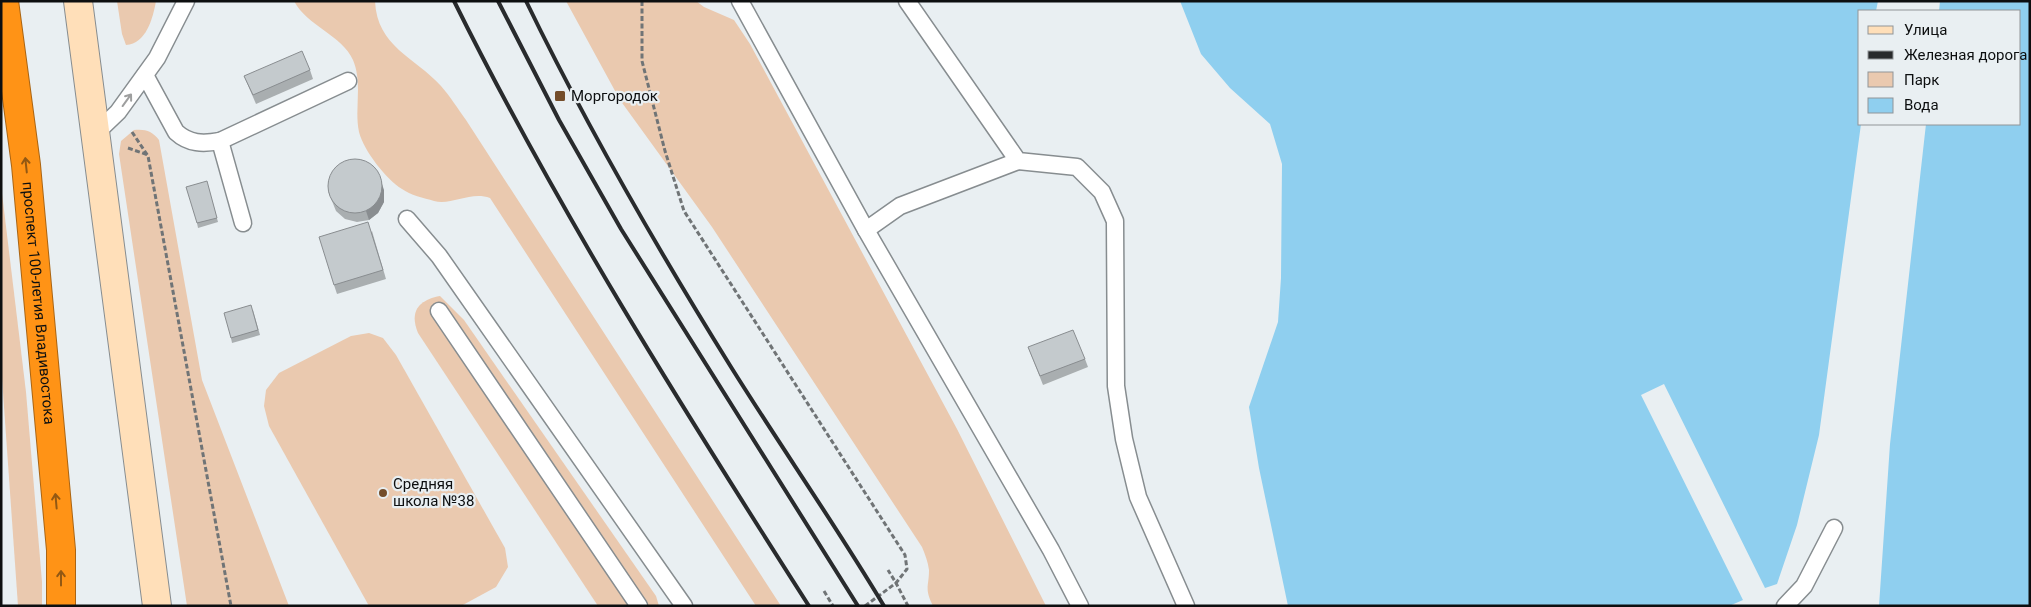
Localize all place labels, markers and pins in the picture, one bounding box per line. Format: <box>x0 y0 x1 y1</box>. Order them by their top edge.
place label: Моргородок <box>571 87 658 105</box>
marker: Моргородок <box>553 89 567 103</box>
place label: Средняя школа №38 <box>393 475 474 510</box>
marker: Средняя школа №38 <box>377 487 389 499</box>

